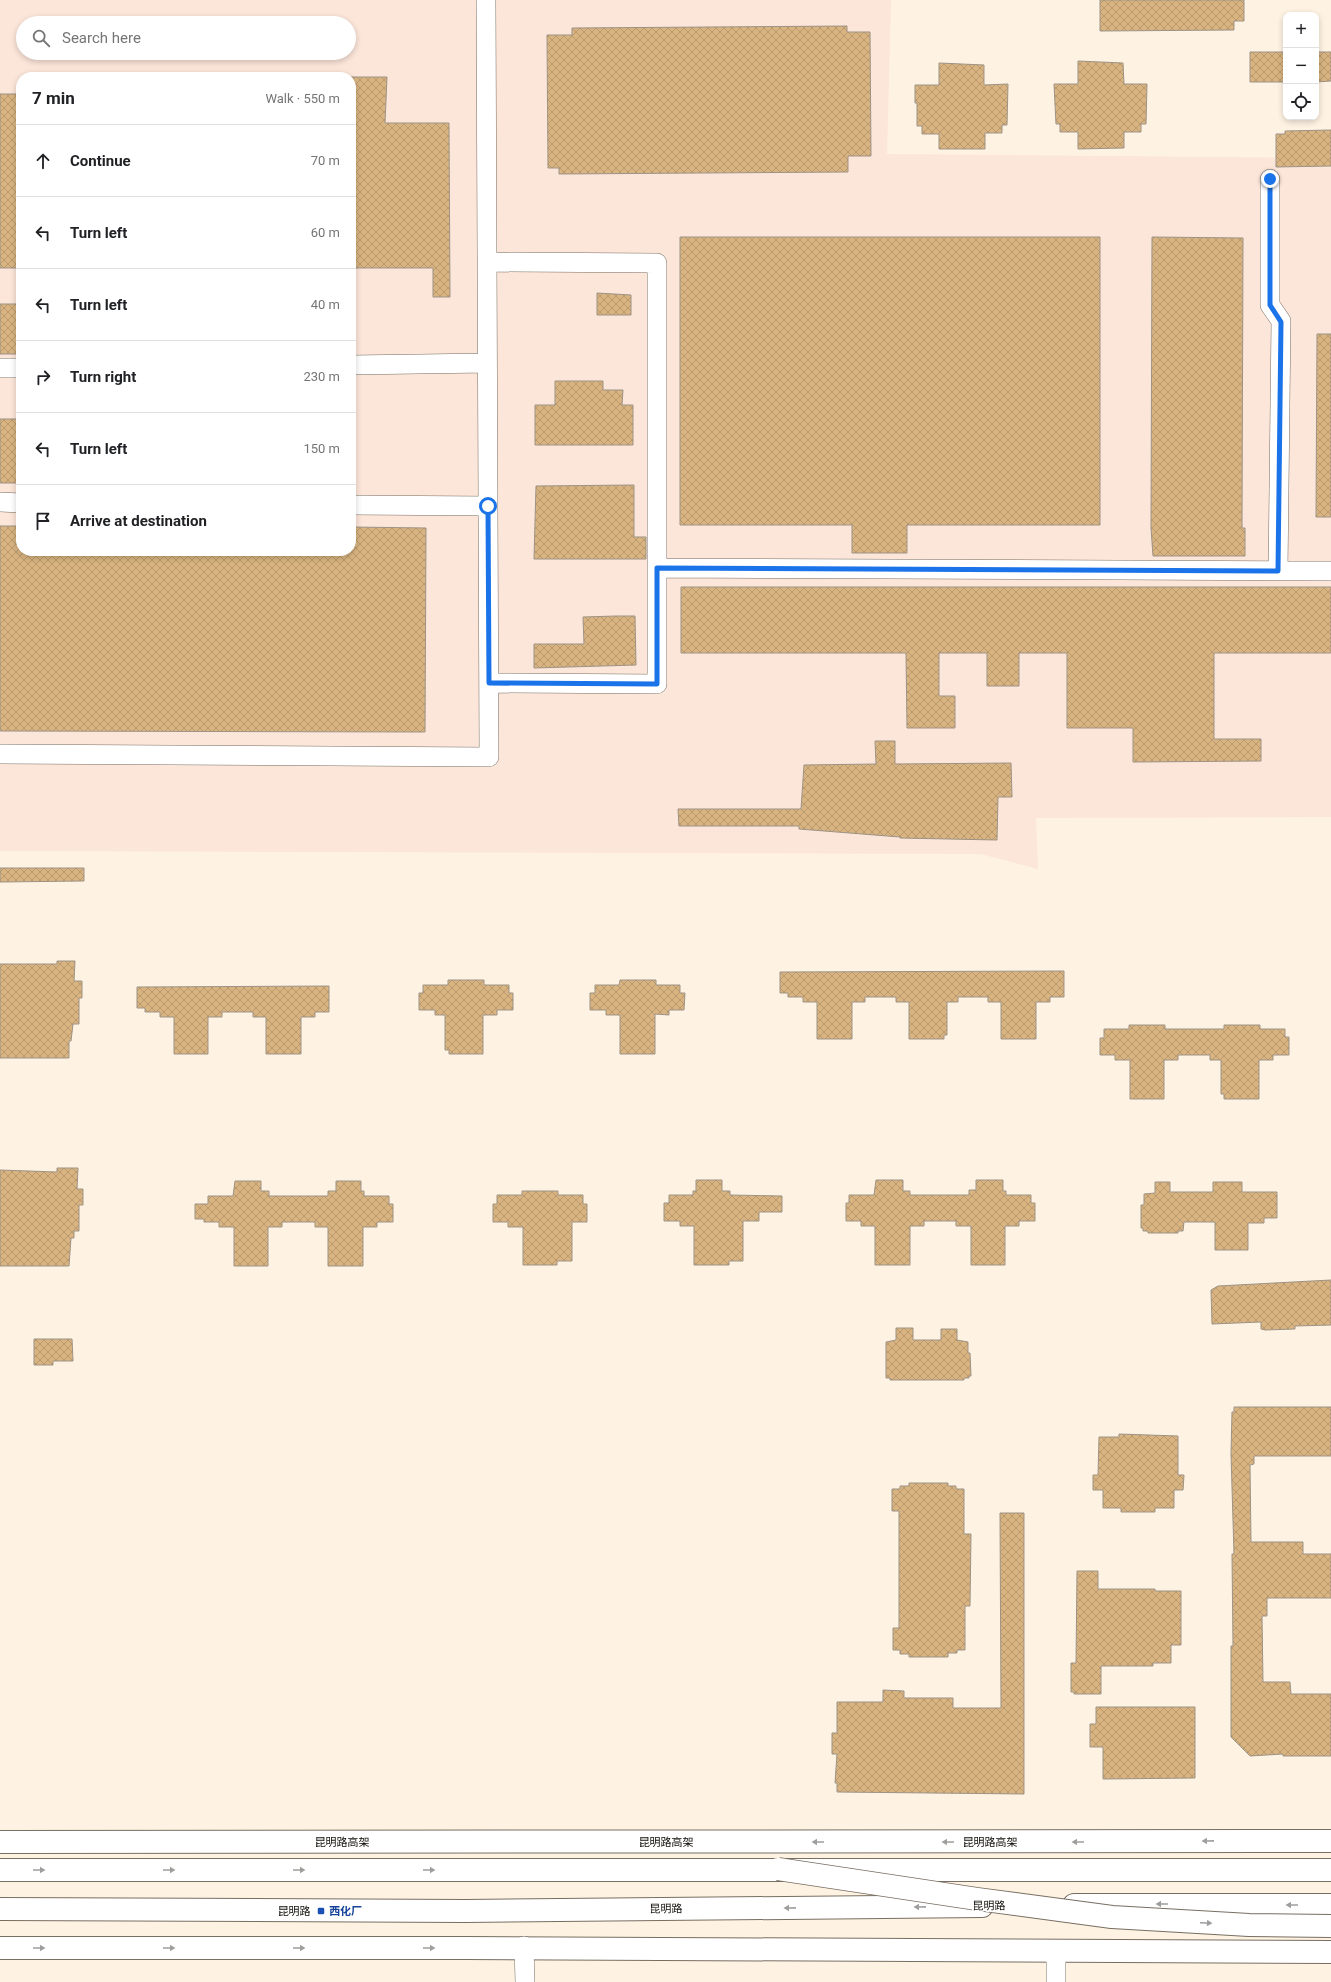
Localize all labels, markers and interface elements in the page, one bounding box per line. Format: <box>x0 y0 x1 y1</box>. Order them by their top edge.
map controls <box>1283 12 1319 120</box>
button: + <box>1283 12 1319 48</box>
search box <box>16 16 356 60</box>
icon: search <box>30 27 52 49</box>
text: Search here <box>62 29 141 47</box>
button: − <box>1283 48 1319 84</box>
button: locate <box>1283 84 1319 120</box>
text: 7 min <box>32 88 75 108</box>
text: Walk · 550 m <box>265 91 340 106</box>
icon: ahead <box>32 150 54 172</box>
text: Continue <box>70 152 131 170</box>
text: 70 m <box>311 153 340 168</box>
route end <box>1261 170 1279 188</box>
icon: left <box>32 222 54 244</box>
text: Turn left <box>70 224 127 242</box>
text: 60 m <box>311 225 340 240</box>
icon: left <box>32 294 54 316</box>
text: Turn left <box>70 296 127 314</box>
text: 40 m <box>311 297 340 312</box>
icon: right <box>32 366 54 388</box>
text: Turn right <box>70 368 136 386</box>
text: 230 m <box>303 369 340 384</box>
icon: left <box>32 438 54 460</box>
text: Turn left <box>70 440 127 458</box>
text: 150 m <box>303 441 340 456</box>
route start <box>479 497 497 515</box>
icon: arrive <box>32 510 54 532</box>
text: Arrive at destination <box>70 512 207 530</box>
street label: 昆明路高架 <box>315 1836 370 1849</box>
street label: 昆明路高架 <box>639 1836 694 1849</box>
street label: 昆明路高架 <box>963 1836 1018 1849</box>
one-way arrow <box>1201 1838 1214 1844</box>
one-way arrow <box>811 1839 824 1845</box>
one-way arrow <box>941 1839 954 1845</box>
one-way arrow <box>1071 1839 1084 1845</box>
one-way arrow <box>33 1867 46 1873</box>
one-way arrow <box>163 1867 176 1873</box>
one-way arrow <box>293 1867 306 1873</box>
one-way arrow <box>423 1867 436 1873</box>
street label: 昆明路 <box>972 1899 1006 1913</box>
one-way arrow <box>1155 1901 1168 1907</box>
street label: 昆明路 <box>649 1902 683 1916</box>
one-way arrow <box>1285 1902 1298 1908</box>
one-way arrow <box>913 1904 926 1910</box>
street label: 昆明路 <box>278 1905 311 1918</box>
place label: 西化厂 <box>329 1905 362 1918</box>
one-way arrow <box>783 1905 796 1911</box>
marker: 西化厂 <box>316 1906 326 1916</box>
one-way arrow <box>1200 1919 1212 1926</box>
one-way arrow <box>33 1945 46 1951</box>
one-way arrow <box>163 1945 176 1951</box>
one-way arrow <box>293 1945 306 1951</box>
one-way arrow <box>423 1945 436 1951</box>

